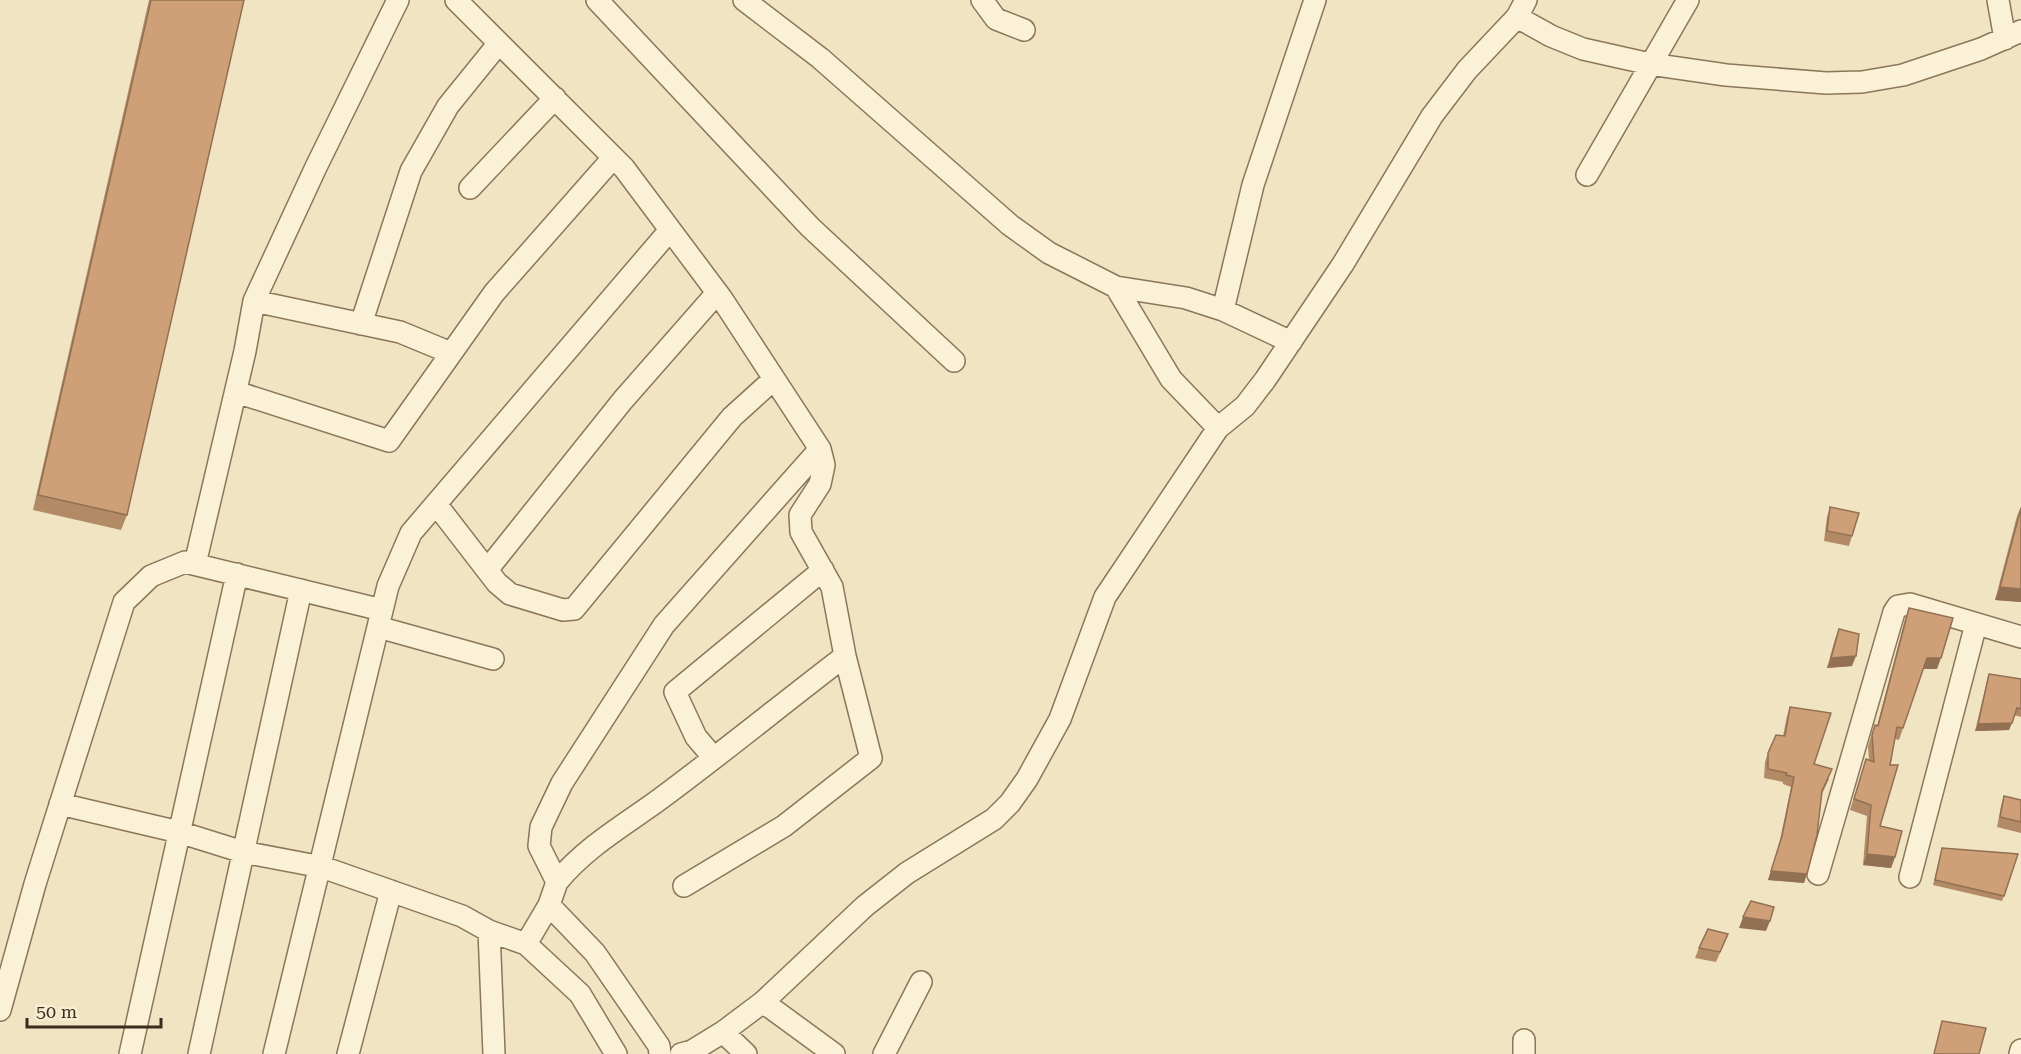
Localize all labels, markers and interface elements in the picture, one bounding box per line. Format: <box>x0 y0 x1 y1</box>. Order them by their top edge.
scale bar <box>27 991 160 1029</box>
text: 50 m <box>36 1001 77 1022</box>

